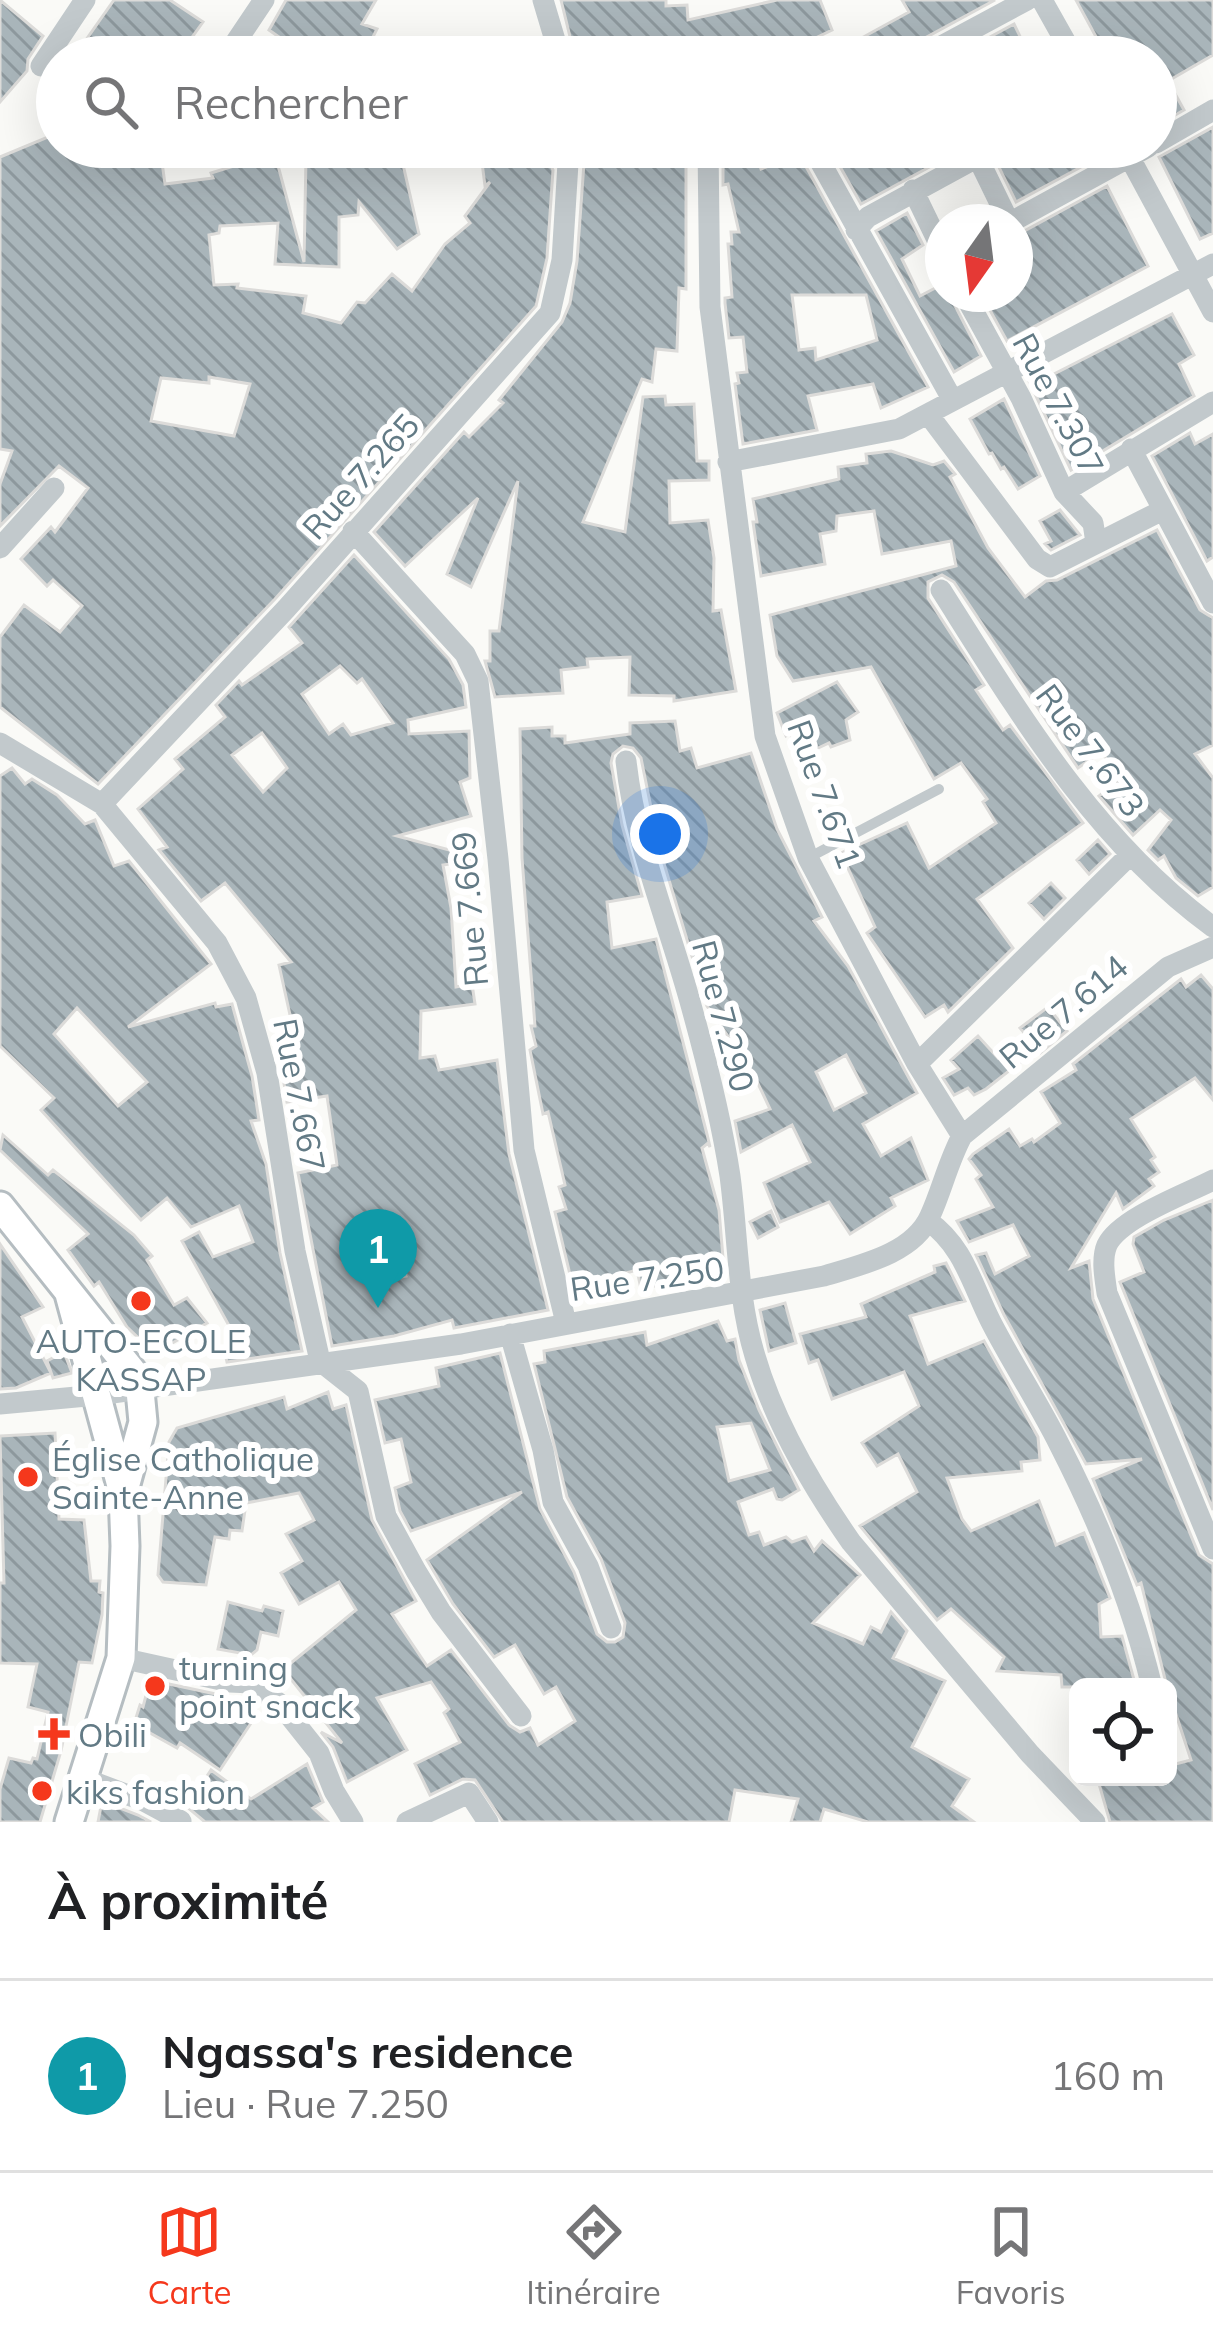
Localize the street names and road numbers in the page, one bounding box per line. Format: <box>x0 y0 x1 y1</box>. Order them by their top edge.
street label: Rue 7.307 <box>1004 326 1114 482</box>
street label: Rue 7.265 <box>293 405 427 547</box>
street label: Rue 7.673 <box>1028 676 1154 824</box>
street label: Rue 7.671 <box>779 714 871 874</box>
street label: Rue 7.669 <box>442 830 496 988</box>
street label: Rue 7.290 <box>684 936 764 1096</box>
street label: Rue 7.614 <box>990 945 1136 1077</box>
street label: Rue 7.667 <box>265 1015 335 1175</box>
street label: Rue 7.250 <box>567 1247 727 1309</box>

